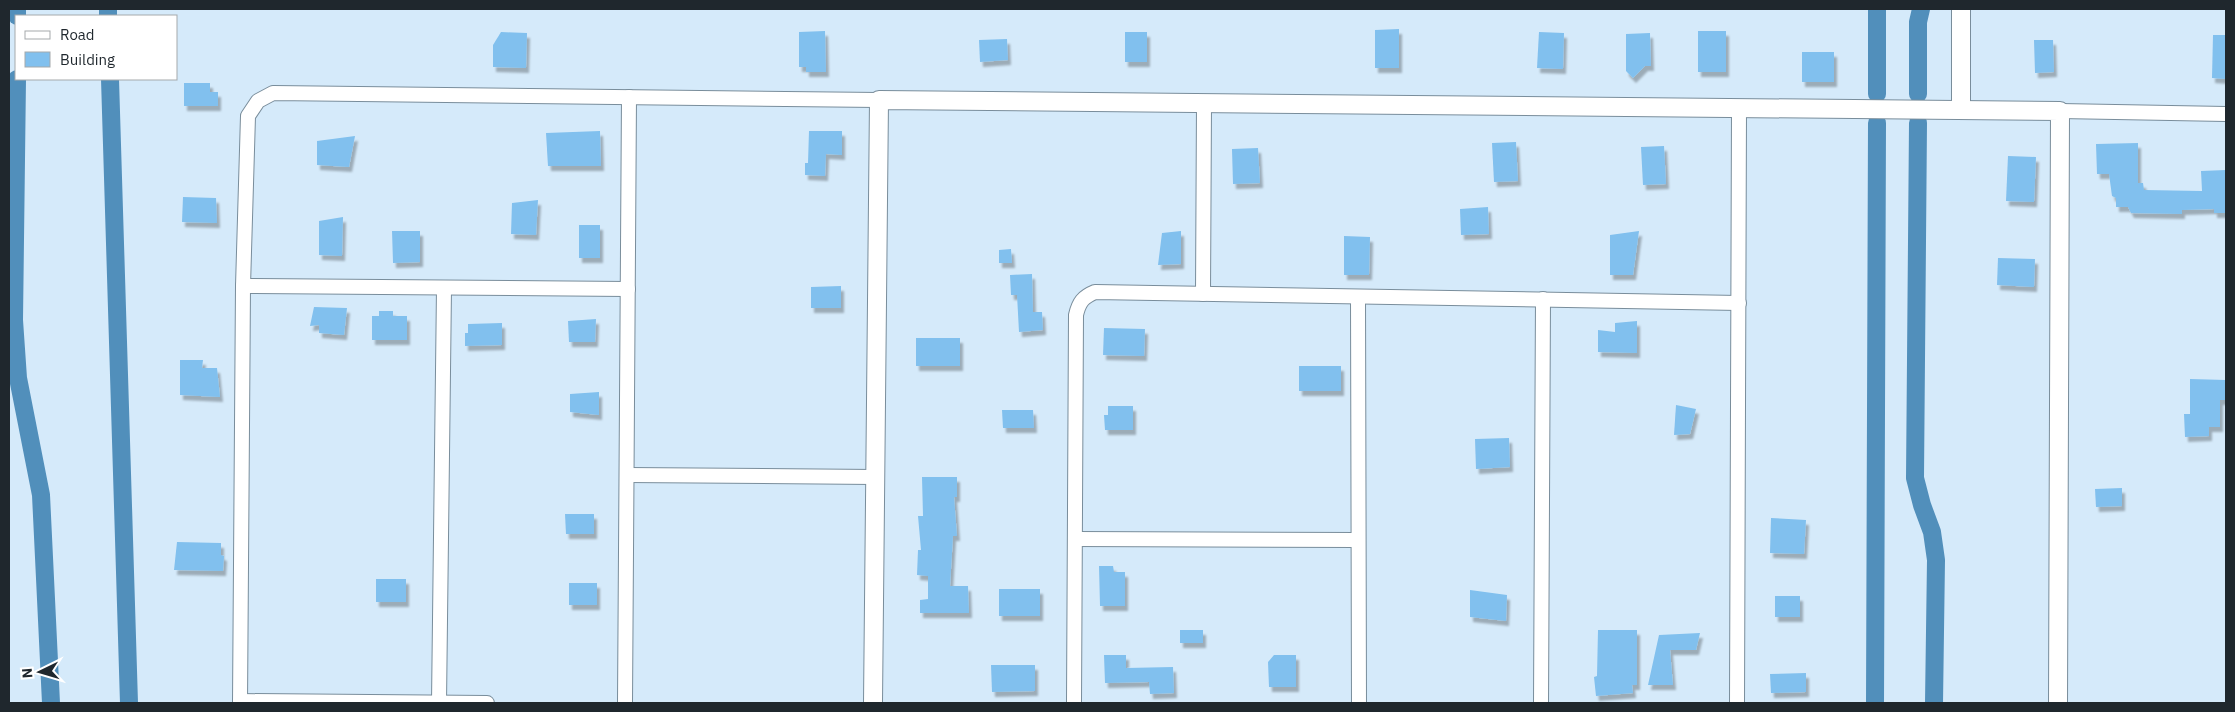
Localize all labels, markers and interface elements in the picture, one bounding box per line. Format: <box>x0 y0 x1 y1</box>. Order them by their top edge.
legend <box>15 15 178 80</box>
text: Road <box>60 25 95 44</box>
text: Building <box>60 50 115 69</box>
north arrow <box>15 647 65 697</box>
text: N <box>18 667 36 679</box>

